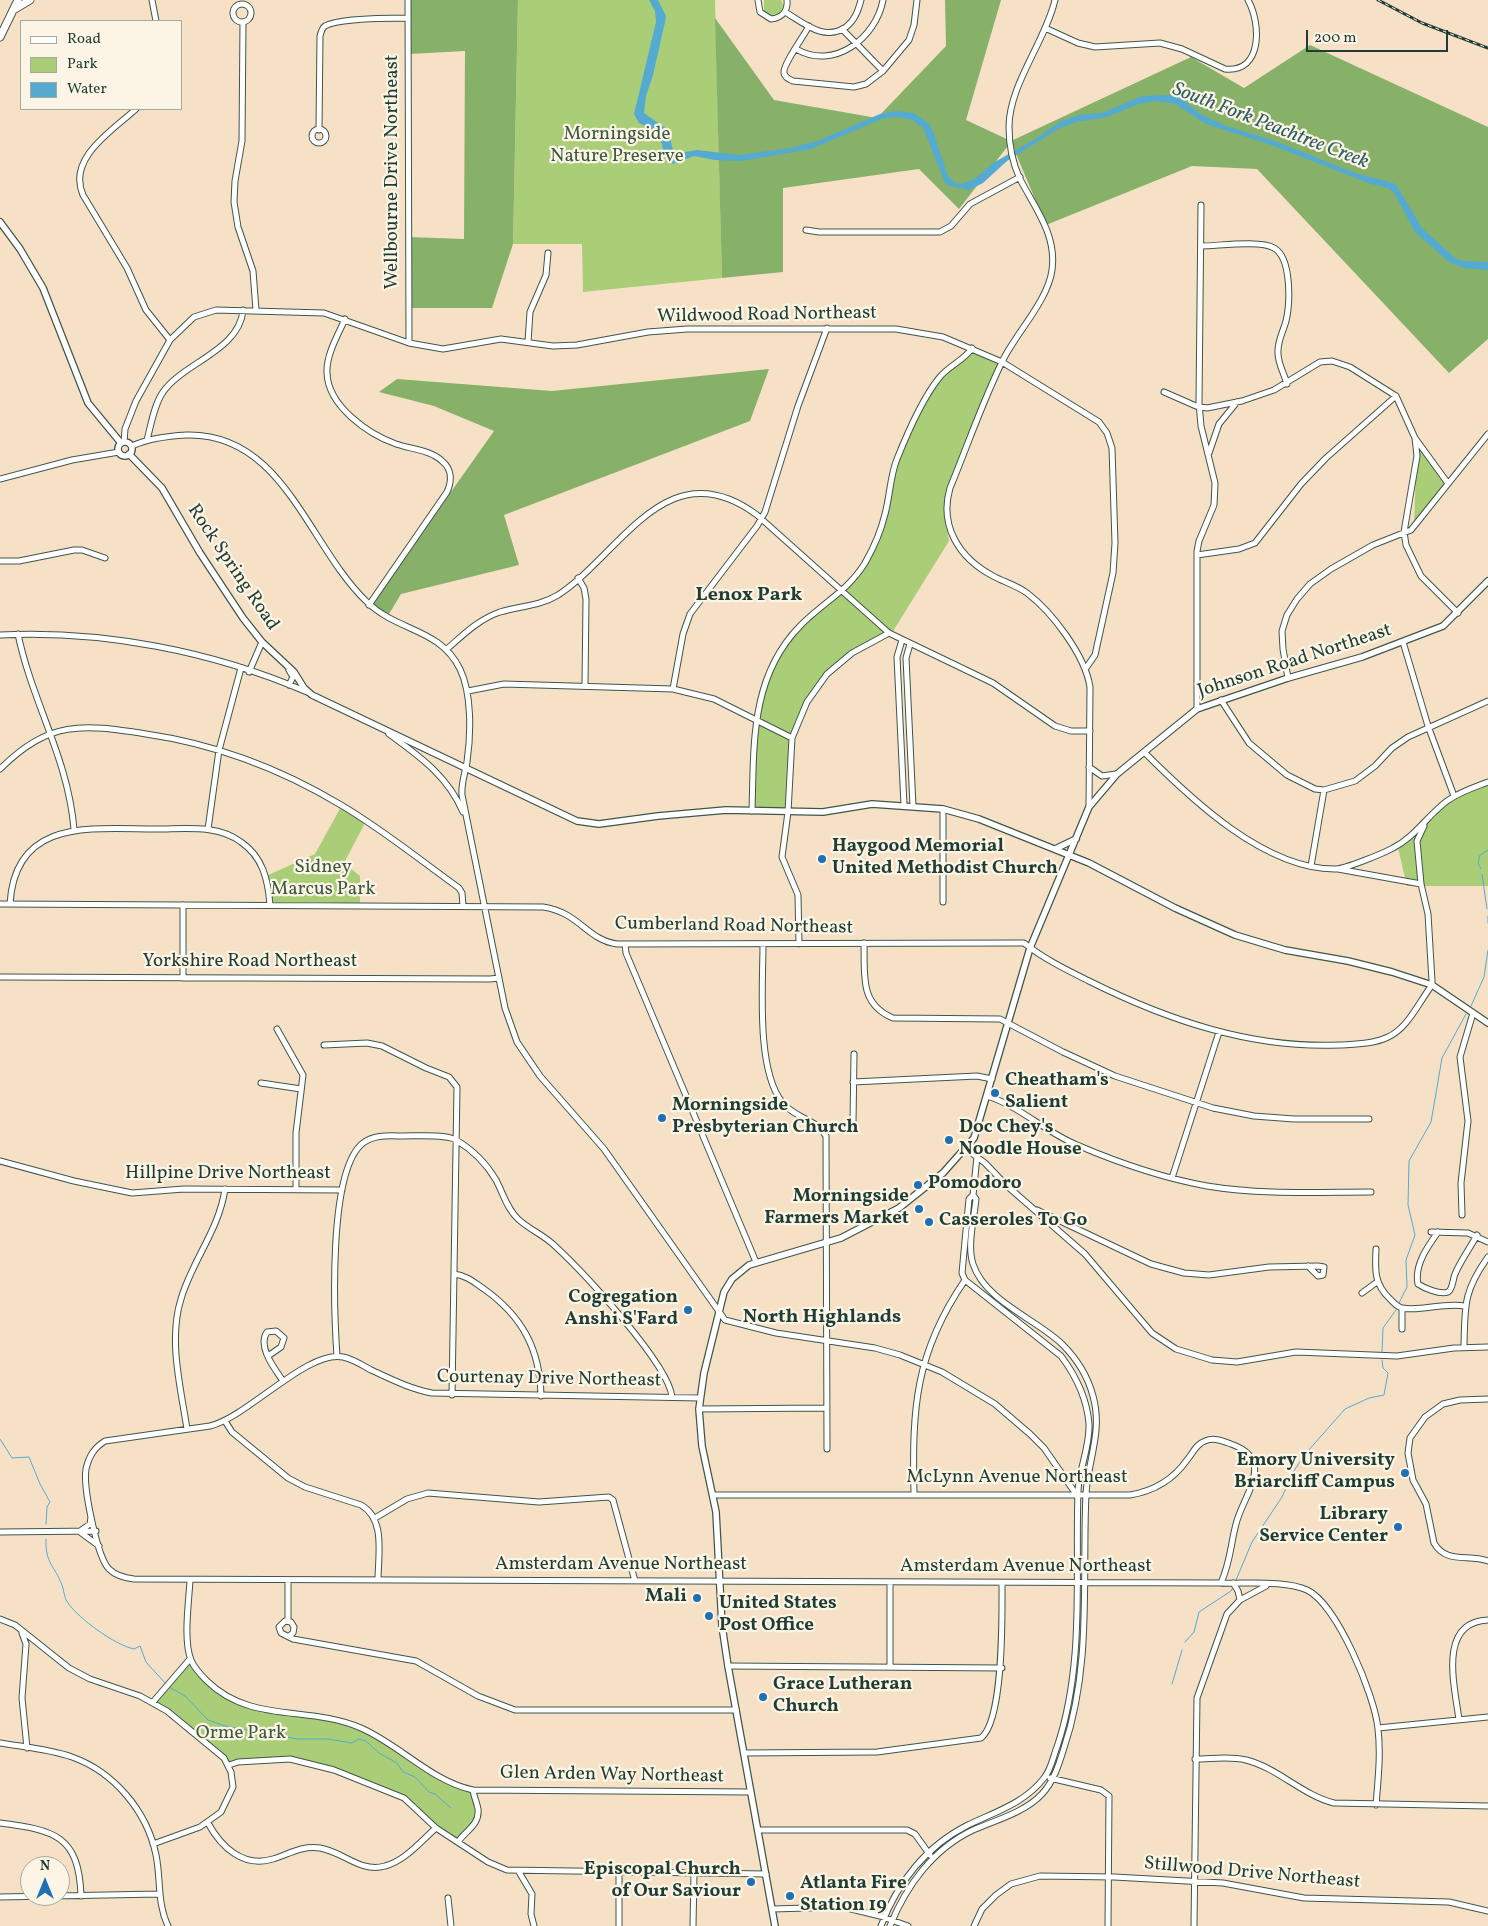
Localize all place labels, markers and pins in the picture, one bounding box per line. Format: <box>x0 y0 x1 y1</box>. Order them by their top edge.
place label: Haygood Memorial United Methodist Church <box>832 837 1058 881</box>
marker: Haygood Memorial United Methodist Church <box>816 853 828 865</box>
place label: Cheatham's Salient <box>1005 1071 1109 1115</box>
marker: Cheatham's Salient <box>989 1087 1001 1099</box>
place label: Morningside Presbyterian Church <box>672 1096 859 1140</box>
marker: Morningside Presbyterian Church <box>656 1112 668 1124</box>
place label: Doc Chey's Noodle House <box>959 1118 1082 1162</box>
marker: Doc Chey's Noodle House <box>943 1134 955 1146</box>
place label: Pomodoro <box>928 1174 1022 1196</box>
marker: Pomodoro <box>912 1179 924 1191</box>
place label: Morningside Farmers Market <box>764 1187 909 1231</box>
marker: Morningside Farmers Market <box>913 1203 925 1215</box>
place label: Casseroles To Go <box>939 1211 1087 1233</box>
marker: Casseroles To Go <box>923 1216 935 1228</box>
place label: Cogregation Anshi S'Fard <box>565 1288 678 1332</box>
marker: Cogregation Anshi S'Fard <box>682 1304 694 1316</box>
place label: Emory University Briarcliff Campus <box>1234 1451 1395 1495</box>
marker: Emory University Briarcliff Campus <box>1399 1467 1411 1479</box>
place label: Library Service Center <box>1259 1505 1388 1549</box>
marker: Library Service Center <box>1392 1521 1404 1533</box>
place label: Mali <box>645 1587 687 1609</box>
marker: Mali <box>691 1592 703 1604</box>
place label: United States Post Office <box>719 1594 837 1638</box>
marker: United States Post Office <box>703 1610 715 1622</box>
place label: Grace Lutheran Church <box>773 1675 912 1719</box>
marker: Grace Lutheran Church <box>757 1691 769 1703</box>
place label: Episcopal Church of Our Saviour <box>584 1860 741 1904</box>
place label: Atlanta Fire Station 19 <box>800 1874 907 1918</box>
marker: Episcopal Church of Our Saviour <box>745 1876 757 1888</box>
marker: Atlanta Fire Station 19 <box>784 1890 796 1902</box>

